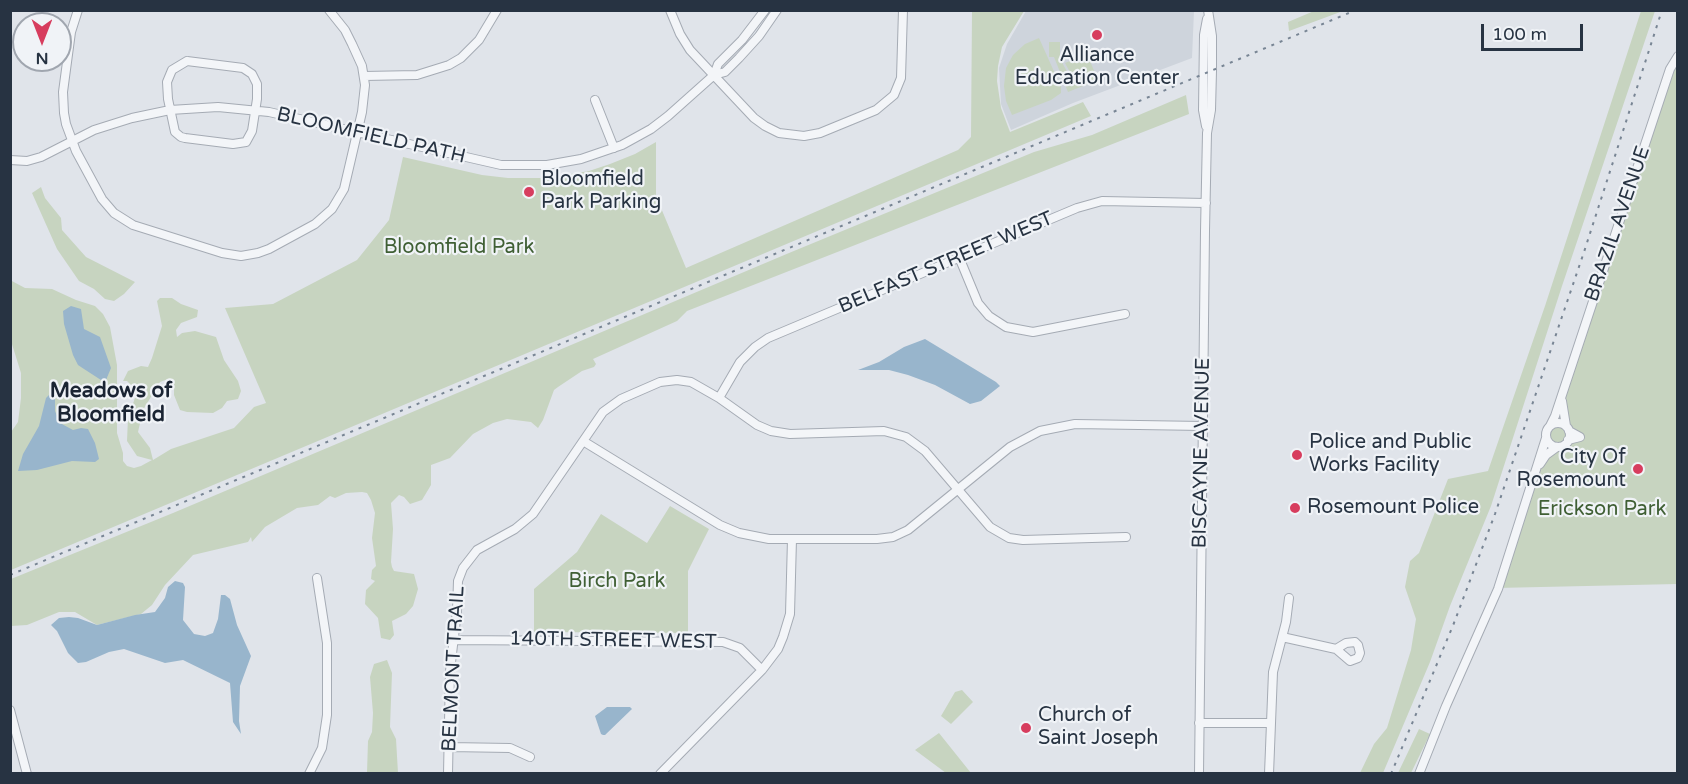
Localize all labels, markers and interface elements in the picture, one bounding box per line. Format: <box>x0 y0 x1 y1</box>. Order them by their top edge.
north arrow <box>12 12 72 72</box>
scale bar <box>1484 12 1586 50</box>
text: 100 m <box>1492 23 1547 45</box>
marker: Alliance Education Center <box>1090 28 1104 42</box>
place label: Alliance Education Center <box>1015 44 1179 91</box>
text: N <box>36 48 48 68</box>
street label: BLOOMFIELD PATH <box>274 103 468 169</box>
street label: BRAZIL AVENUE <box>1580 143 1656 305</box>
place label: Bloomfield Park Parking <box>541 168 661 215</box>
marker: Bloomfield Park Parking <box>522 185 536 199</box>
street label: BELFAST STREET WEST <box>835 207 1057 319</box>
park label: Bloomfield Park <box>384 236 534 260</box>
street label: BISCAYNE AVENUE <box>1188 357 1216 549</box>
district label: Meadows of Bloomfield <box>50 378 172 428</box>
place label: Police and Public Works Facility <box>1309 431 1471 478</box>
place label: City Of Rosemount <box>1516 446 1626 493</box>
marker: Police and Public Works Facility <box>1290 448 1304 462</box>
marker: City Of Rosemount <box>1631 462 1645 476</box>
place label: Rosemount Police <box>1307 496 1479 520</box>
park label: Erickson Park <box>1538 498 1666 522</box>
marker: Rosemount Police <box>1288 501 1302 515</box>
park label: Birch Park <box>569 570 665 594</box>
street label: BELMONT TRAIL <box>438 586 470 752</box>
street label: 140TH STREET WEST <box>509 627 717 655</box>
place label: Church of Saint Joseph <box>1038 704 1159 751</box>
marker: Church of Saint Joseph <box>1019 721 1033 735</box>

